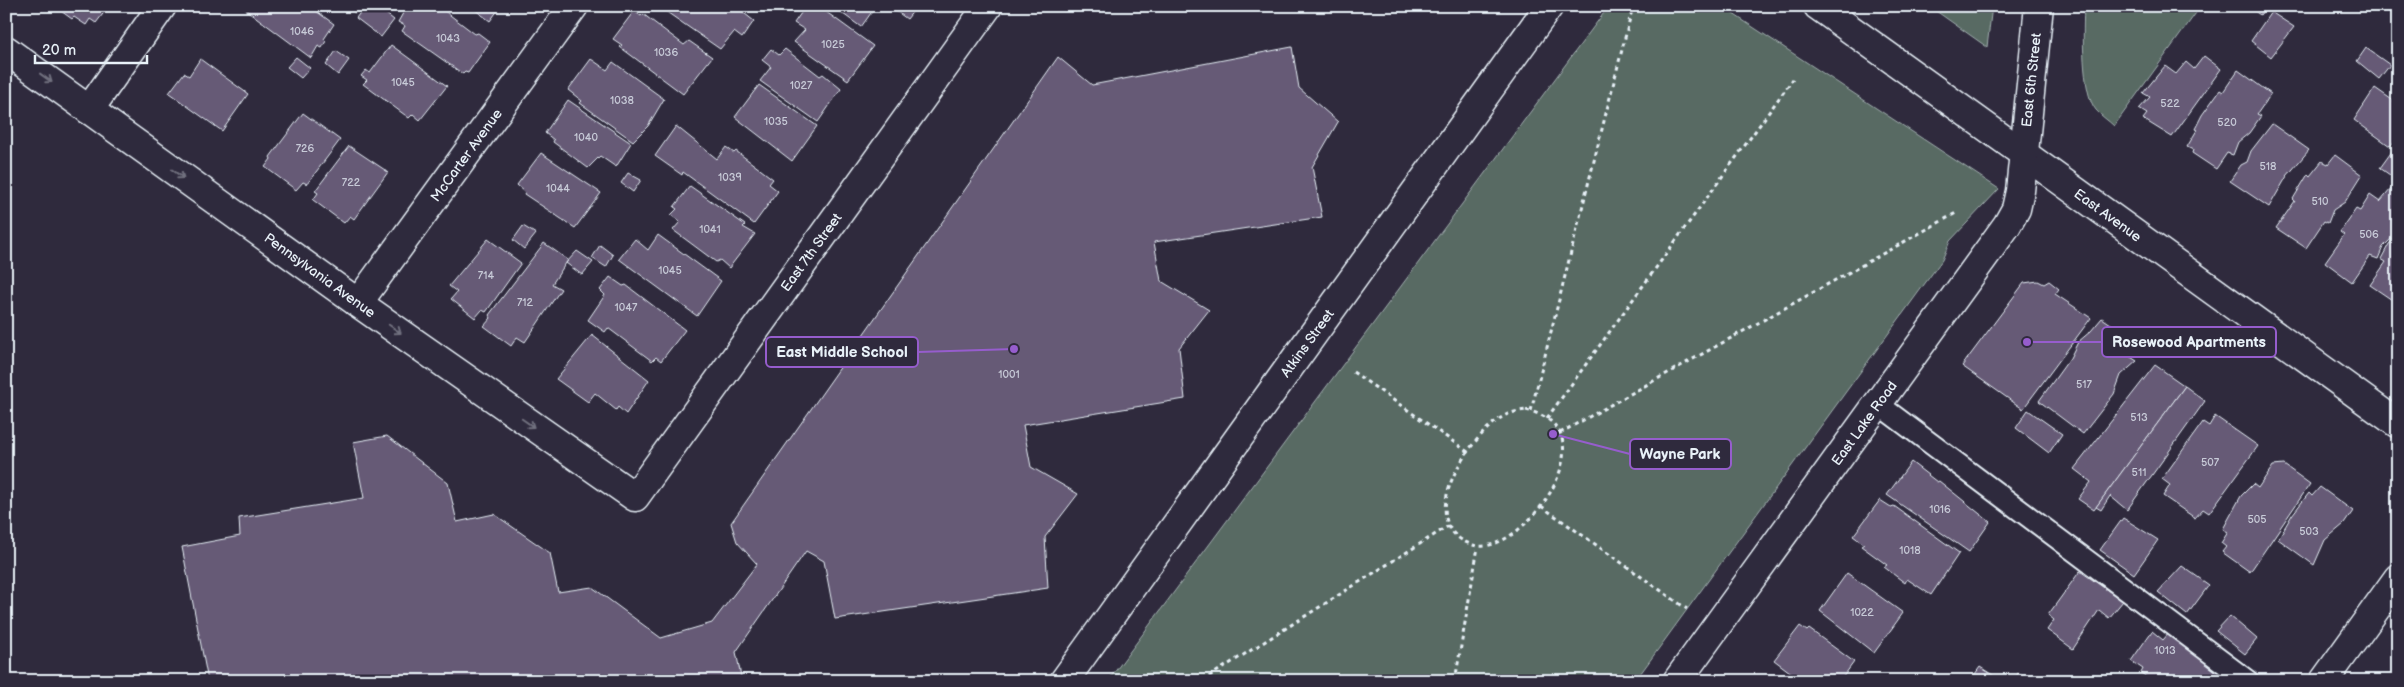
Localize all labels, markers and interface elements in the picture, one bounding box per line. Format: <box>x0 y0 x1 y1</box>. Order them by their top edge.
house number: 1046 <box>290 25 314 38</box>
street label: East 6th Street <box>2018 31 2045 128</box>
scale bar <box>35 32 148 64</box>
house number: 1043 <box>436 32 460 45</box>
house number: 1025 <box>821 38 845 51</box>
text: 20 m <box>42 41 76 60</box>
house number: 1036 <box>654 46 678 59</box>
one-way arrow <box>39 73 52 84</box>
house number: 1045 <box>391 76 415 89</box>
house number: 1027 <box>790 79 813 92</box>
house number: 1038 <box>610 94 634 107</box>
house number: 522 <box>2160 97 2180 110</box>
street label: McCarter Avenue <box>427 106 506 205</box>
house number: 1035 <box>764 115 788 128</box>
house number: 520 <box>2217 116 2237 129</box>
house number: 1040 <box>574 131 598 144</box>
house number: 726 <box>296 142 315 155</box>
house number: 518 <box>2260 160 2276 173</box>
one-way arrow <box>171 168 184 179</box>
house number: 1039 <box>718 171 742 184</box>
house number: 722 <box>342 176 361 189</box>
house number: 1044 <box>546 182 570 195</box>
street label: East Avenue <box>2071 185 2145 246</box>
house number: 510 <box>2311 195 2329 208</box>
street label: East 7th Street <box>777 209 846 295</box>
house number: 1041 <box>699 223 721 236</box>
house number: 506 <box>2359 228 2379 241</box>
street label: Pennsylvania Avenue <box>261 229 379 321</box>
house number: 1045 <box>658 264 682 277</box>
house number: 714 <box>478 269 494 282</box>
house number: 712 <box>517 296 534 309</box>
house number: 1047 <box>615 301 638 314</box>
street label: Atkins Street <box>1277 305 1338 381</box>
one-way arrow <box>388 324 402 334</box>
callout: Rosewood Apartments <box>2102 327 2276 357</box>
text: Rosewood Apartments <box>2112 333 2266 352</box>
callout: East Middle School <box>766 337 918 367</box>
text: East Middle School <box>776 343 908 362</box>
house number: 1001 <box>998 368 1020 381</box>
street label: East Lake Road <box>1828 378 1901 469</box>
house number: 517 <box>2076 378 2093 391</box>
house number: 513 <box>2130 411 2148 424</box>
one-way arrow <box>521 418 535 428</box>
callout: Wayne Park <box>1630 439 1731 469</box>
text: Wayne Park <box>1640 445 1721 464</box>
house number: 507 <box>2201 456 2220 469</box>
house number: 511 <box>2132 466 2146 479</box>
house number: 1016 <box>1929 503 1951 516</box>
house number: 505 <box>2247 513 2267 526</box>
house number: 503 <box>2299 525 2319 538</box>
house number: 1018 <box>1899 544 1921 557</box>
house number: 1022 <box>1850 606 1874 619</box>
house number: 1013 <box>2154 644 2176 657</box>

